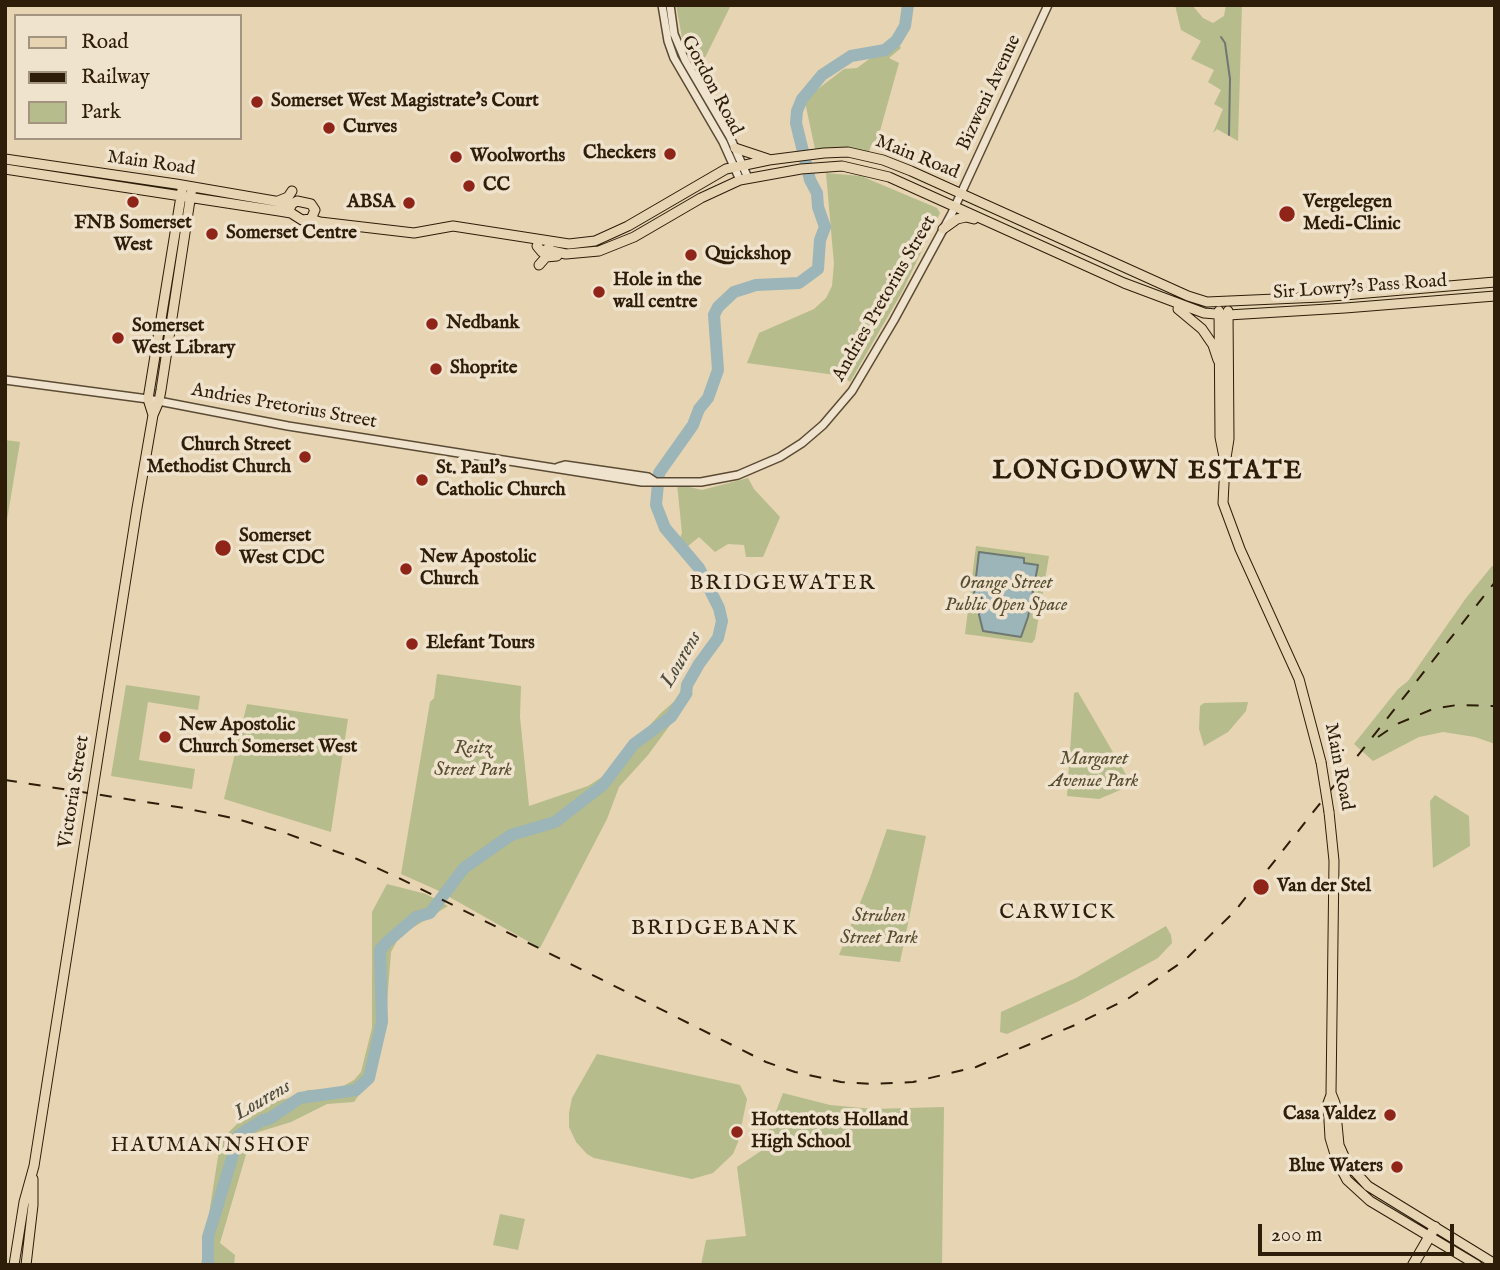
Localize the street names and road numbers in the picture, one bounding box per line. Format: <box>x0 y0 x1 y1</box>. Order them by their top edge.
street label: Gordon Road <box>675 32 747 140</box>
street label: Bizweni Avenue <box>953 32 1027 154</box>
street label: Main Road <box>872 131 962 185</box>
street label: Main Road <box>106 147 196 181</box>
street label: Andries Pretorius Street <box>828 212 942 386</box>
street label: Sir Lowry's Pass Road <box>1272 271 1448 305</box>
street label: Andries Pretorius Street <box>190 379 378 435</box>
street label: Main Road <box>1318 721 1358 813</box>
street label: Victoria Street <box>55 734 95 850</box>

